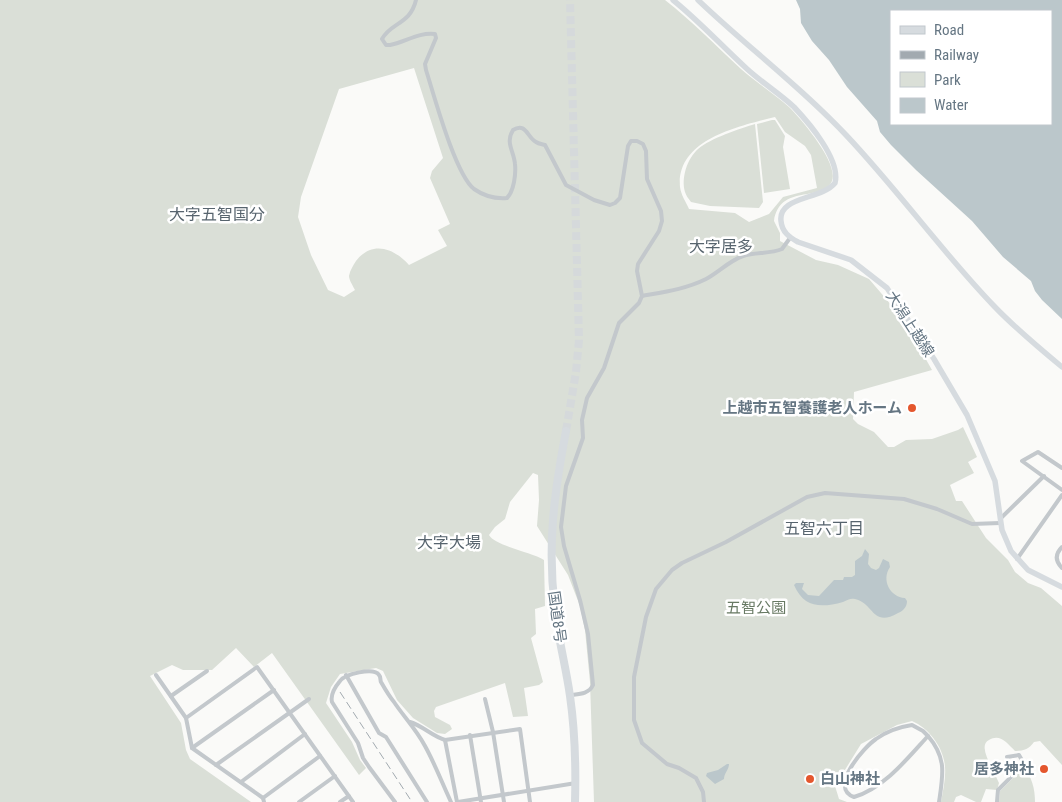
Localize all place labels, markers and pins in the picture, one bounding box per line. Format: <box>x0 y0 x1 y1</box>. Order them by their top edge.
place label: 上越市五智養護老人ホーム <box>722 399 902 417</box>
marker: 上越市五智養護老人ホーム <box>906 402 918 414</box>
place label: 居多神社 <box>974 760 1034 778</box>
marker: 居多神社 <box>1038 763 1050 775</box>
place label: 白山神社 <box>820 770 880 788</box>
marker: 白山神社 <box>804 773 816 785</box>

